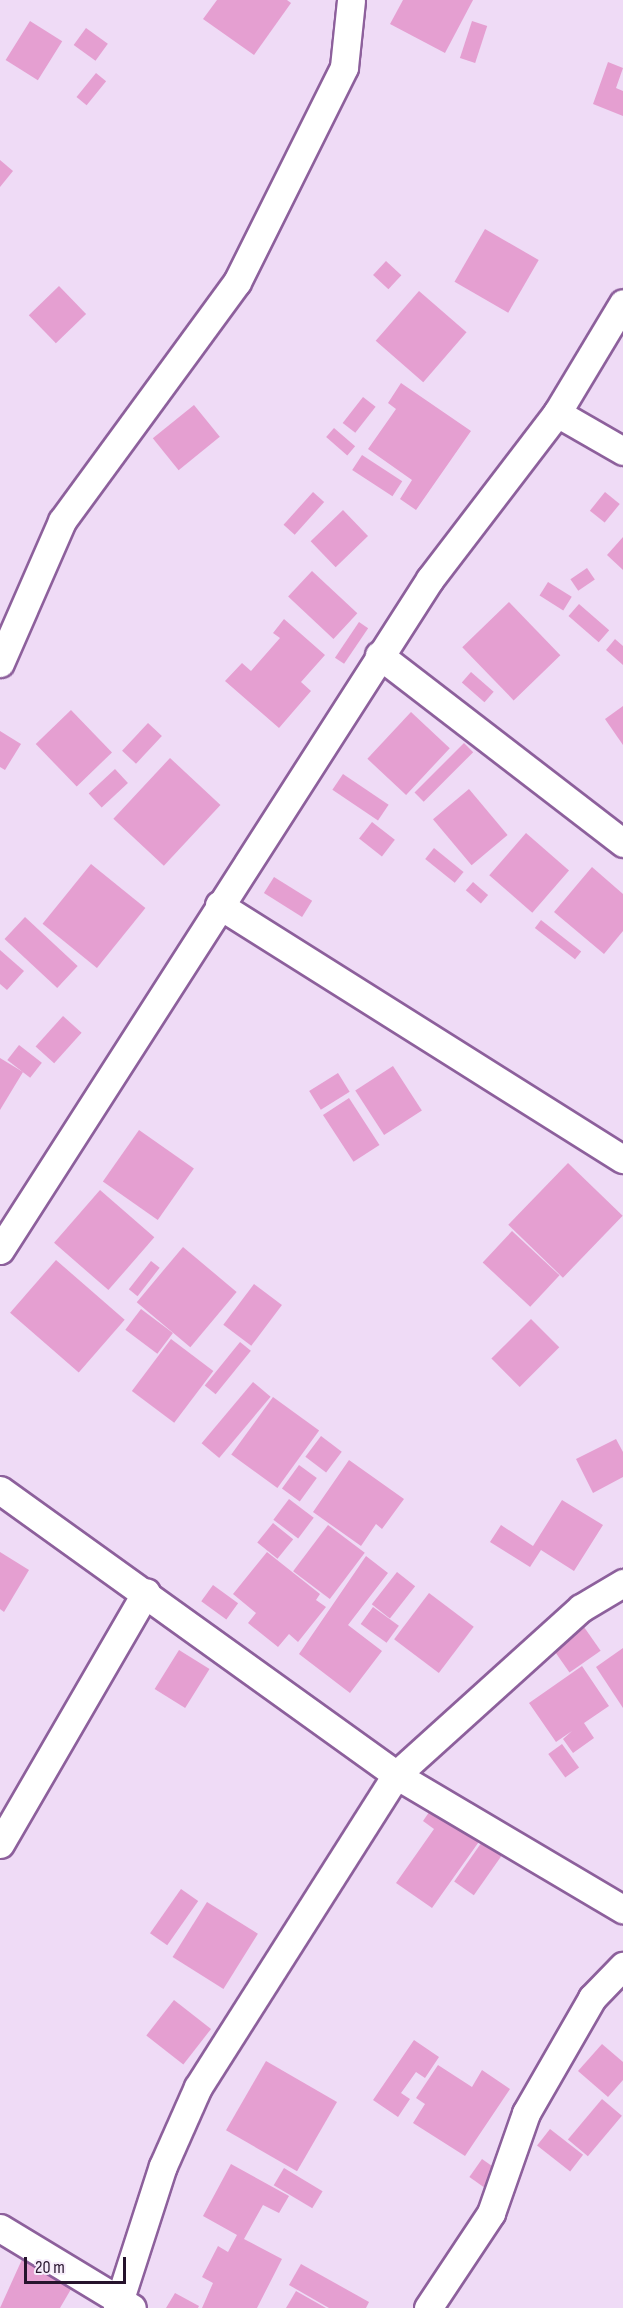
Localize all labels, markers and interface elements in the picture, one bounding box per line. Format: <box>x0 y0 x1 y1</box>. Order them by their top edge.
scale bar <box>27 2245 129 2283</box>
text: 20 m <box>35 2257 65 2278</box>

